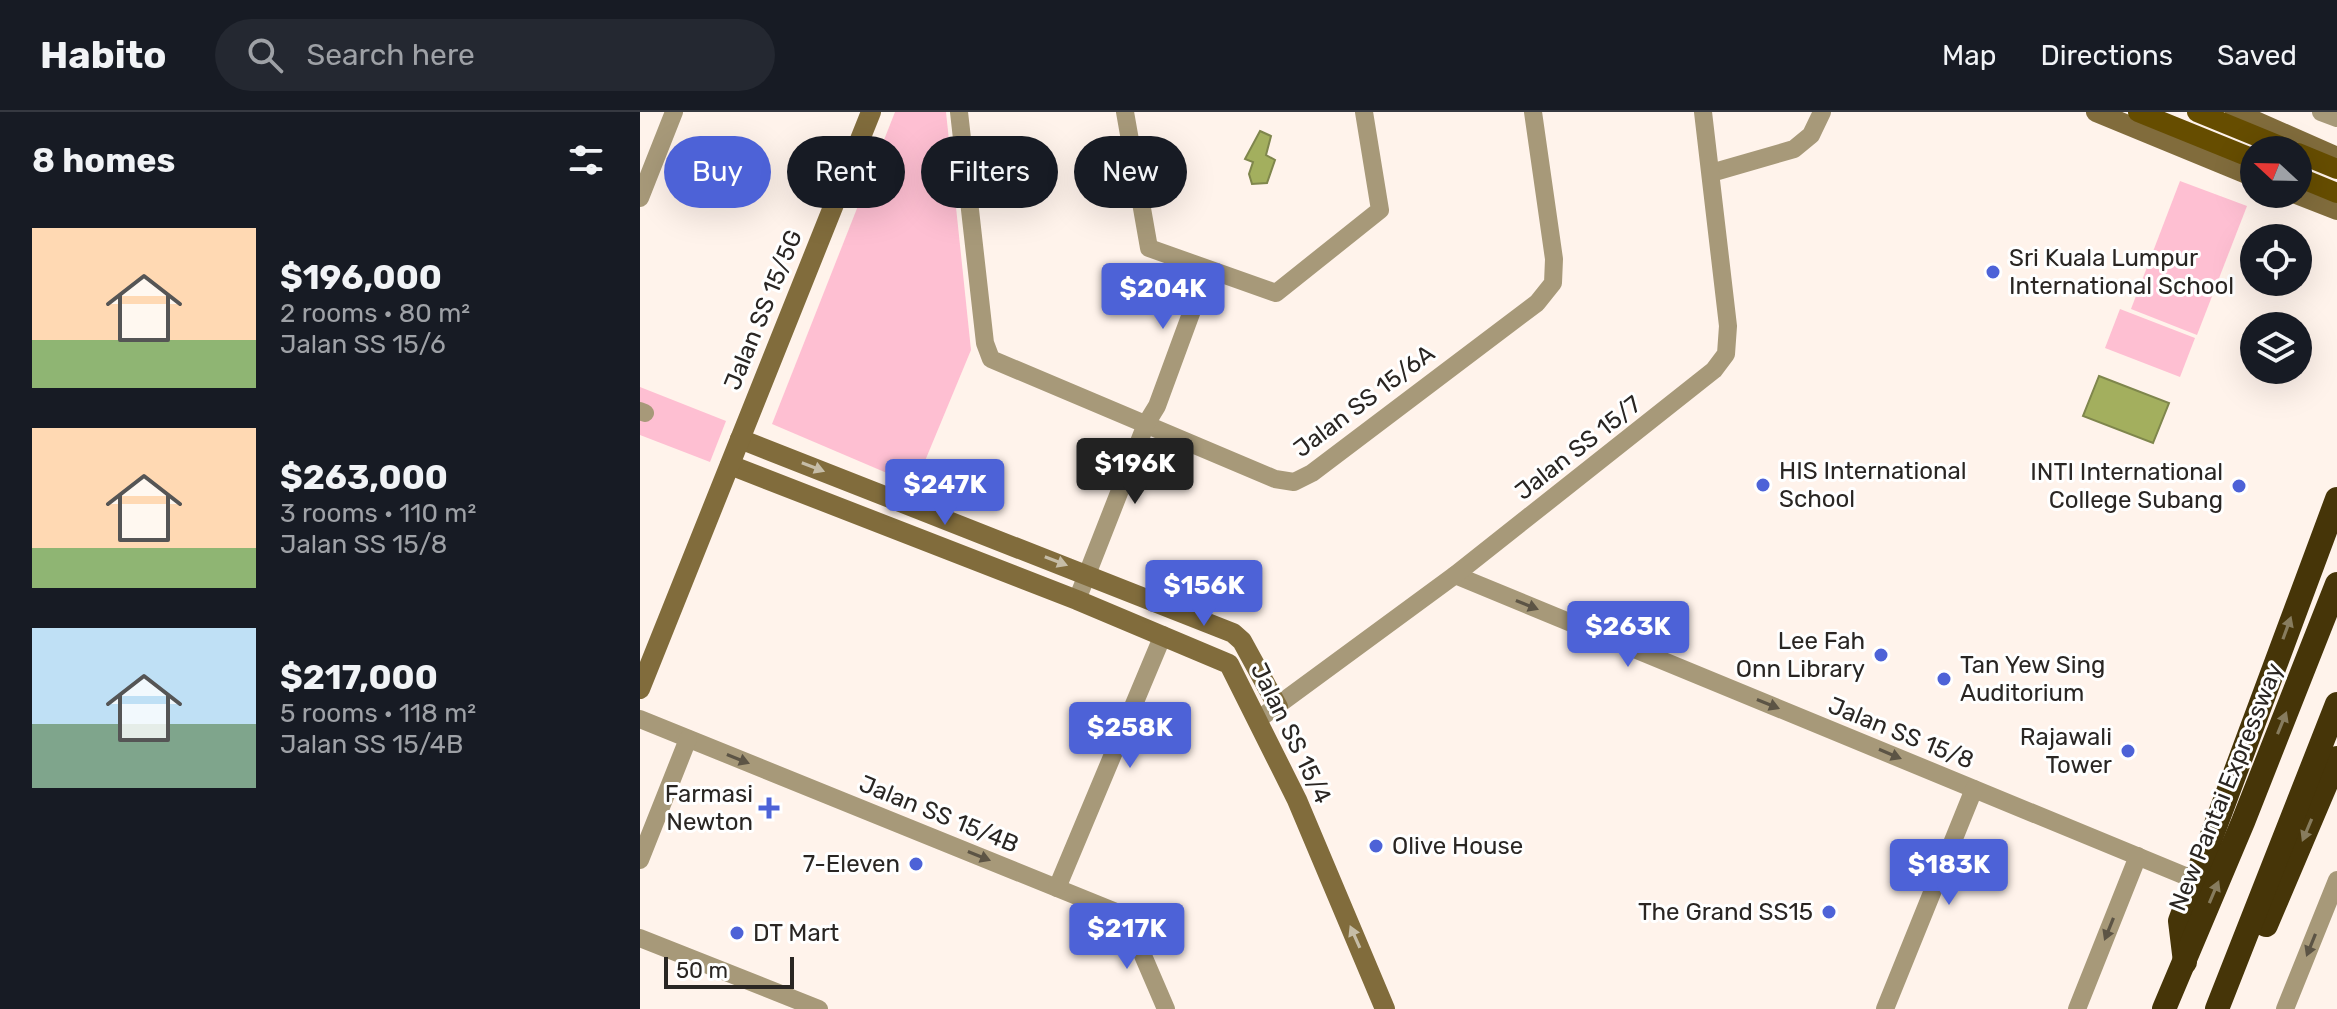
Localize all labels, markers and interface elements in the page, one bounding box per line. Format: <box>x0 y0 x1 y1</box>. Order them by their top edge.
search box <box>215 19 775 91</box>
text: Habito <box>40 32 167 78</box>
icon: search <box>243 33 287 77</box>
text: Search here <box>307 37 475 73</box>
text: Map <box>1942 39 1996 72</box>
text: Directions <box>2040 39 2173 72</box>
text: Saved <box>2217 39 2297 72</box>
chip: Buy <box>664 136 771 208</box>
chip: Rent <box>787 136 905 208</box>
chip: Filters <box>921 136 1058 208</box>
chip: New <box>1074 136 1187 208</box>
north arrow <box>2240 136 2312 208</box>
map controls <box>2240 136 2312 384</box>
icon: filters <box>564 138 608 182</box>
text: 8 homes <box>32 140 175 181</box>
button: locate <box>2240 224 2312 296</box>
street label: Jalan SS 15/5G <box>718 226 808 394</box>
place label: Sri Kuala Lumpur International School <box>2009 244 2234 300</box>
text: $196,000 <box>280 257 442 298</box>
icon: home <box>96 260 192 356</box>
pin: $204K <box>1107 263 1219 331</box>
marker: Sri Kuala Lumpur International School <box>1984 263 2002 281</box>
text: $204K <box>1120 273 1206 304</box>
text: 2 rooms · 80 m² <box>280 298 470 329</box>
button: layers <box>2240 312 2312 384</box>
text: Jalan SS 15/6 <box>280 329 446 360</box>
street label: Jalan SS 15/6A <box>1288 339 1440 463</box>
street label: Jalan SS 15/7 <box>1510 390 1646 506</box>
pin: $196K <box>1079 438 1191 506</box>
text: $196K <box>1094 448 1176 479</box>
text: $263,000 <box>280 457 448 498</box>
place label: HIS International School <box>1779 457 1967 513</box>
place label: INTI International College Subang <box>2030 458 2223 514</box>
pin: $247K <box>889 459 1001 527</box>
icon: home <box>96 460 192 556</box>
one-way arrow <box>801 461 825 474</box>
text: $247K <box>903 469 987 500</box>
marker: HIS International School <box>1754 476 1772 494</box>
marker: INTI International College Subang <box>2230 477 2248 495</box>
text: 3 rooms · 110 m² <box>280 498 476 529</box>
text: Jalan SS 15/8 <box>280 529 447 560</box>
one-way arrow <box>1044 555 1068 568</box>
pin: $156K <box>1148 560 1260 628</box>
text: $156K <box>1163 570 1245 601</box>
one-way arrow <box>1515 598 1539 611</box>
pin: $263K <box>1572 601 1684 669</box>
text: $263K <box>1585 611 1671 642</box>
one-way arrow <box>2281 616 2294 640</box>
place label: Lee Fah Onn Library <box>1736 627 1865 683</box>
marker: Lee Fah Onn Library <box>1872 646 1890 664</box>
place label: Tan Yew Sing Auditorium <box>1960 651 2105 707</box>
text: $217,000 <box>280 657 438 698</box>
street label: Jalan SS 15/4 <box>1245 658 1337 808</box>
street label: New Pantai Expressway <box>2163 659 2289 915</box>
icon: home <box>96 660 192 756</box>
marker: Tan Yew Sing Auditorium <box>1935 670 1953 688</box>
street label: Jalan SS 15/8 <box>1824 691 1978 775</box>
one-way arrow <box>1756 697 1780 710</box>
text: 5 rooms · 118 m² <box>280 698 476 729</box>
pin: $258K <box>1074 702 1186 770</box>
one-way arrow <box>2276 711 2289 735</box>
text: $258K <box>1087 712 1173 743</box>
place label: Rajawali Tower <box>2020 723 2112 779</box>
text: Jalan SS 15/4B <box>280 729 463 760</box>
marker: Rajawali Tower <box>2119 742 2137 760</box>
one-way arrow <box>1878 748 1902 761</box>
one-way arrow <box>726 753 750 766</box>
street label: Jalan SS 15/4B <box>855 769 1023 859</box>
place label: Farmasi Newton <box>665 780 753 836</box>
marker: Farmasi Newton <box>760 799 778 817</box>
one-way arrow <box>2300 818 2313 842</box>
place label: Olive House <box>1392 832 1523 860</box>
marker: Olive House <box>1367 837 1385 855</box>
pin: $183K <box>1893 839 2005 907</box>
text: $183K <box>1908 849 1990 880</box>
place label: 7-Eleven <box>803 850 900 878</box>
one-way arrow <box>967 850 991 863</box>
marker: 7-Eleven <box>907 855 925 873</box>
one-way arrow <box>2208 880 2221 904</box>
place label: The Grand SS15 <box>1638 898 1813 926</box>
pin: $217K <box>1071 903 1183 971</box>
marker: The Grand SS15 <box>1820 903 1838 921</box>
text: $217K <box>1087 913 1167 944</box>
one-way arrow <box>2102 917 2115 941</box>
place label: DT Mart <box>753 919 839 947</box>
marker: DT Mart <box>728 924 746 942</box>
one-way arrow <box>1348 925 1361 949</box>
one-way arrow <box>2304 933 2317 957</box>
scale bar <box>664 953 794 989</box>
text: 50 m <box>676 957 728 984</box>

